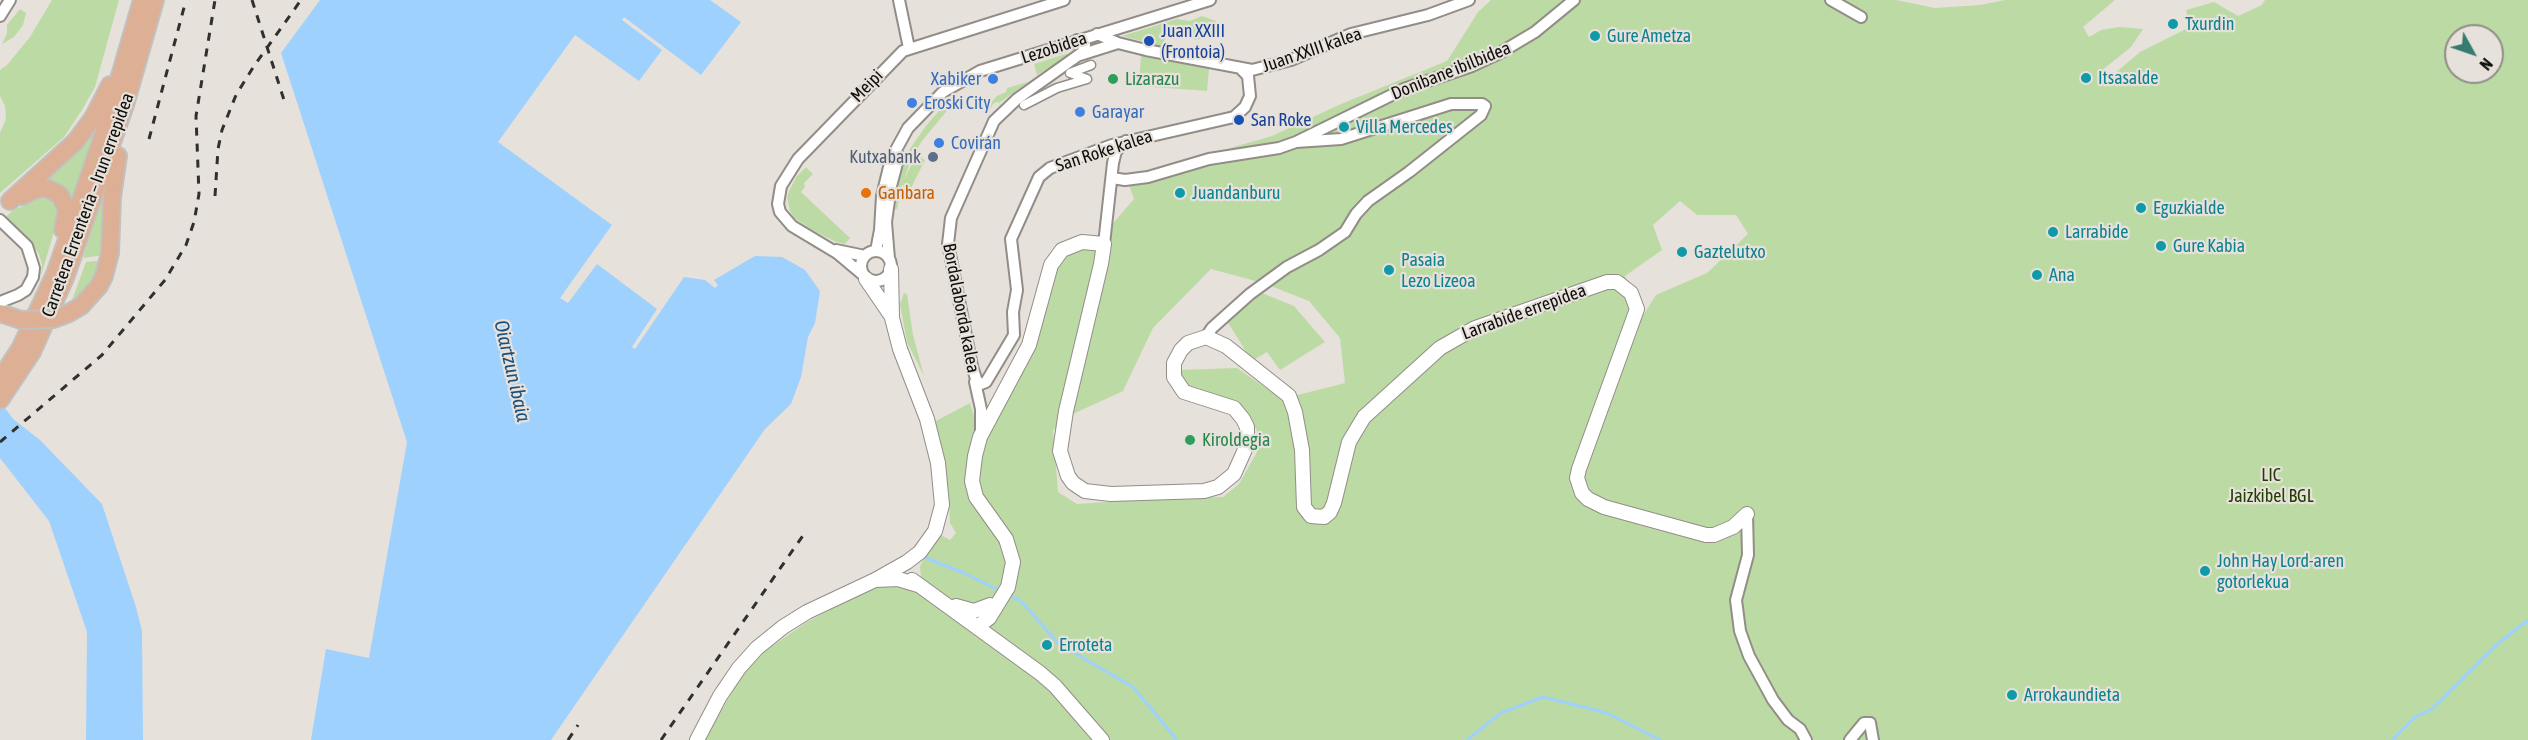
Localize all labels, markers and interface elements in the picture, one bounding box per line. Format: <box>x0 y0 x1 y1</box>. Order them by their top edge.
place label: Txurdin <box>2185 13 2234 35</box>
marker: Txurdin <box>2166 17 2180 31</box>
place label: Juan XXIII (Frontoia) <box>1161 20 1225 63</box>
street label: Juan XXIII kalea <box>1259 23 1365 77</box>
north arrow <box>2444 24 2504 84</box>
place label: Gure Ametza <box>1607 25 1691 47</box>
street label: Lezobidea <box>1018 27 1090 69</box>
marker: Gure Ametza <box>1588 29 1602 43</box>
marker: Juan XXIII (Frontoia) <box>1142 34 1156 48</box>
street label: Donibane ibilbidea <box>1388 37 1514 105</box>
text: N <box>2476 55 2496 74</box>
street label: Meipi <box>846 65 888 107</box>
place label: Itsasalde <box>2098 67 2159 89</box>
place label: Xabiker <box>931 68 981 90</box>
place label: Lizarazu <box>1125 68 1179 90</box>
marker: Itsasalde <box>2079 71 2093 85</box>
marker: Xabiker <box>986 72 1000 86</box>
marker: Lizarazu <box>1106 72 1120 86</box>
street label: Carretera Errenteria – Irun errepidea <box>37 90 139 320</box>
place label: Eroski City <box>924 92 991 114</box>
marker: Eroski City <box>905 96 919 110</box>
place label: Garayar <box>1092 101 1144 123</box>
marker: Garayar <box>1073 105 1087 119</box>
place label: San Roke <box>1251 109 1311 131</box>
marker: San Roke <box>1232 113 1246 127</box>
place label: Villa Mercedes <box>1356 116 1453 138</box>
marker: Villa Mercedes <box>1337 120 1351 134</box>
street label: San Roke kalea <box>1053 125 1155 177</box>
place label: Covirán <box>951 132 1001 154</box>
marker: Covirán <box>932 136 946 150</box>
place label: Kutxabank <box>849 146 921 168</box>
marker: Kutxabank <box>926 150 940 164</box>
place label: Ganbara <box>878 182 935 204</box>
place label: Juandanburu <box>1192 182 1280 204</box>
marker: Ganbara <box>859 186 873 200</box>
marker: Juandanburu <box>1173 186 1187 200</box>
place label: Eguzkialde <box>2153 197 2225 219</box>
marker: Eguzkialde <box>2134 201 2148 215</box>
place label: Larrabide <box>2065 221 2128 243</box>
marker: Larrabide <box>2046 225 2060 239</box>
place label: Gure Kabia <box>2173 235 2245 257</box>
marker: Gure Kabia <box>2154 239 2168 253</box>
street label: Bordalaborda kalea <box>938 241 984 375</box>
place label: Gaztelutxo <box>1694 241 1766 263</box>
marker: Gaztelutxo <box>1675 245 1689 259</box>
place label: Pasaia Lezo Lizeoa <box>1401 249 1476 292</box>
marker: Pasaia Lezo Lizeoa <box>1382 263 1396 277</box>
place label: Ana <box>2049 264 2075 286</box>
marker: Ana <box>2030 268 2044 282</box>
street label: Larrabide errepidea <box>1459 280 1589 344</box>
water label: Oiartzun ibaia <box>489 318 535 424</box>
place label: Kiroldegia <box>1202 429 1270 451</box>
marker: Kiroldegia <box>1183 433 1197 447</box>
park label: LIC Jaizkibel BGL <box>2228 464 2314 506</box>
place label: John Hay Lord-aren gotorlekua <box>2217 550 2344 592</box>
marker: John Hay Lord-aren gotorlekua <box>2198 564 2212 578</box>
place label: Erroteta <box>1059 634 1112 656</box>
marker: Erroteta <box>1040 638 1054 652</box>
place label: Arrokaundieta <box>2024 684 2120 706</box>
marker: Arrokaundieta <box>2005 688 2019 702</box>

